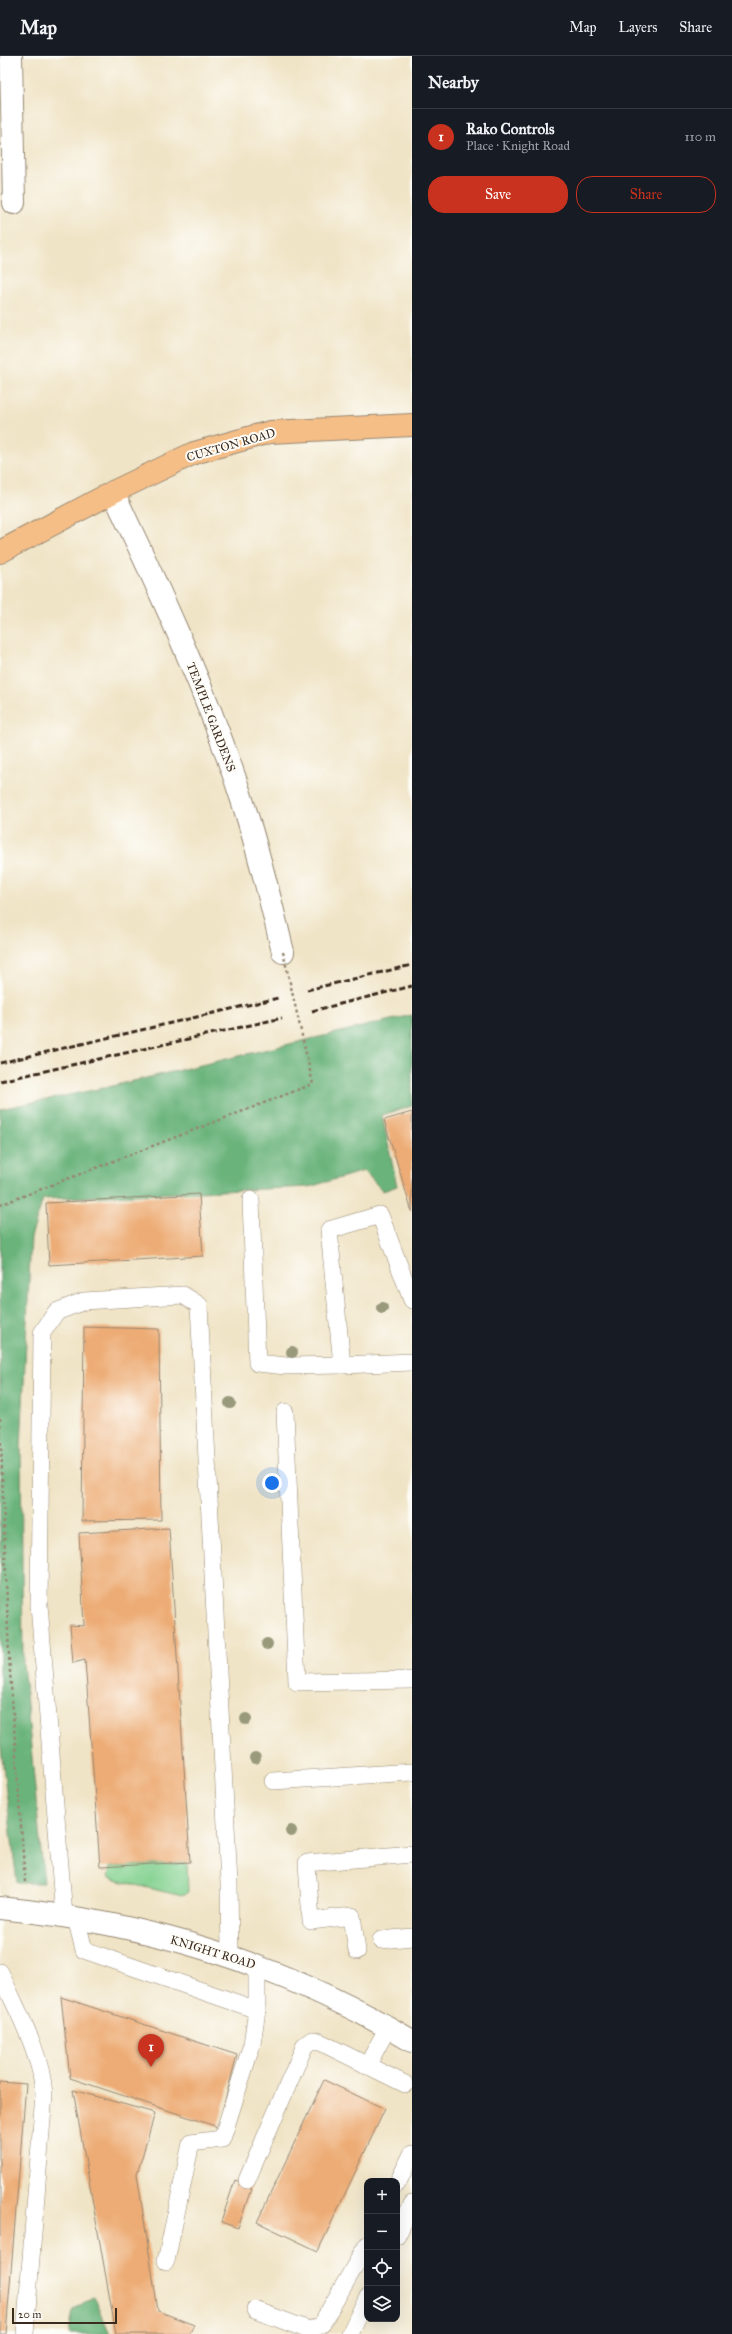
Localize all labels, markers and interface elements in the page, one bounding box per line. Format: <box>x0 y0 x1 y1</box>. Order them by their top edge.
text: Map <box>20 16 57 39</box>
text: Map <box>569 19 597 36</box>
text: Layers <box>619 19 657 36</box>
text: Share <box>679 19 712 36</box>
text: Nearby <box>428 72 479 93</box>
text: Rako Controls <box>466 120 555 138</box>
text: 1 <box>438 129 444 145</box>
text: 110 m <box>684 129 716 145</box>
text: Place · Knight Road <box>466 138 570 154</box>
button: Save <box>428 176 568 213</box>
button: Share <box>576 176 716 213</box>
street label: CUXTON ROAD <box>185 426 277 464</box>
street label: TEMPLE GARDENS <box>184 660 238 774</box>
your location <box>262 1473 282 1493</box>
street label: KNIGHT ROAD <box>169 1932 257 1972</box>
pin: 1 <box>138 2034 164 2067</box>
map controls <box>364 2178 400 2322</box>
button: + <box>364 2178 400 2214</box>
button: − <box>364 2214 400 2250</box>
button: locate <box>364 2250 400 2286</box>
button: layers <box>364 2286 400 2322</box>
scale bar <box>12 2306 117 2325</box>
text: 20 m <box>18 2308 41 2321</box>

